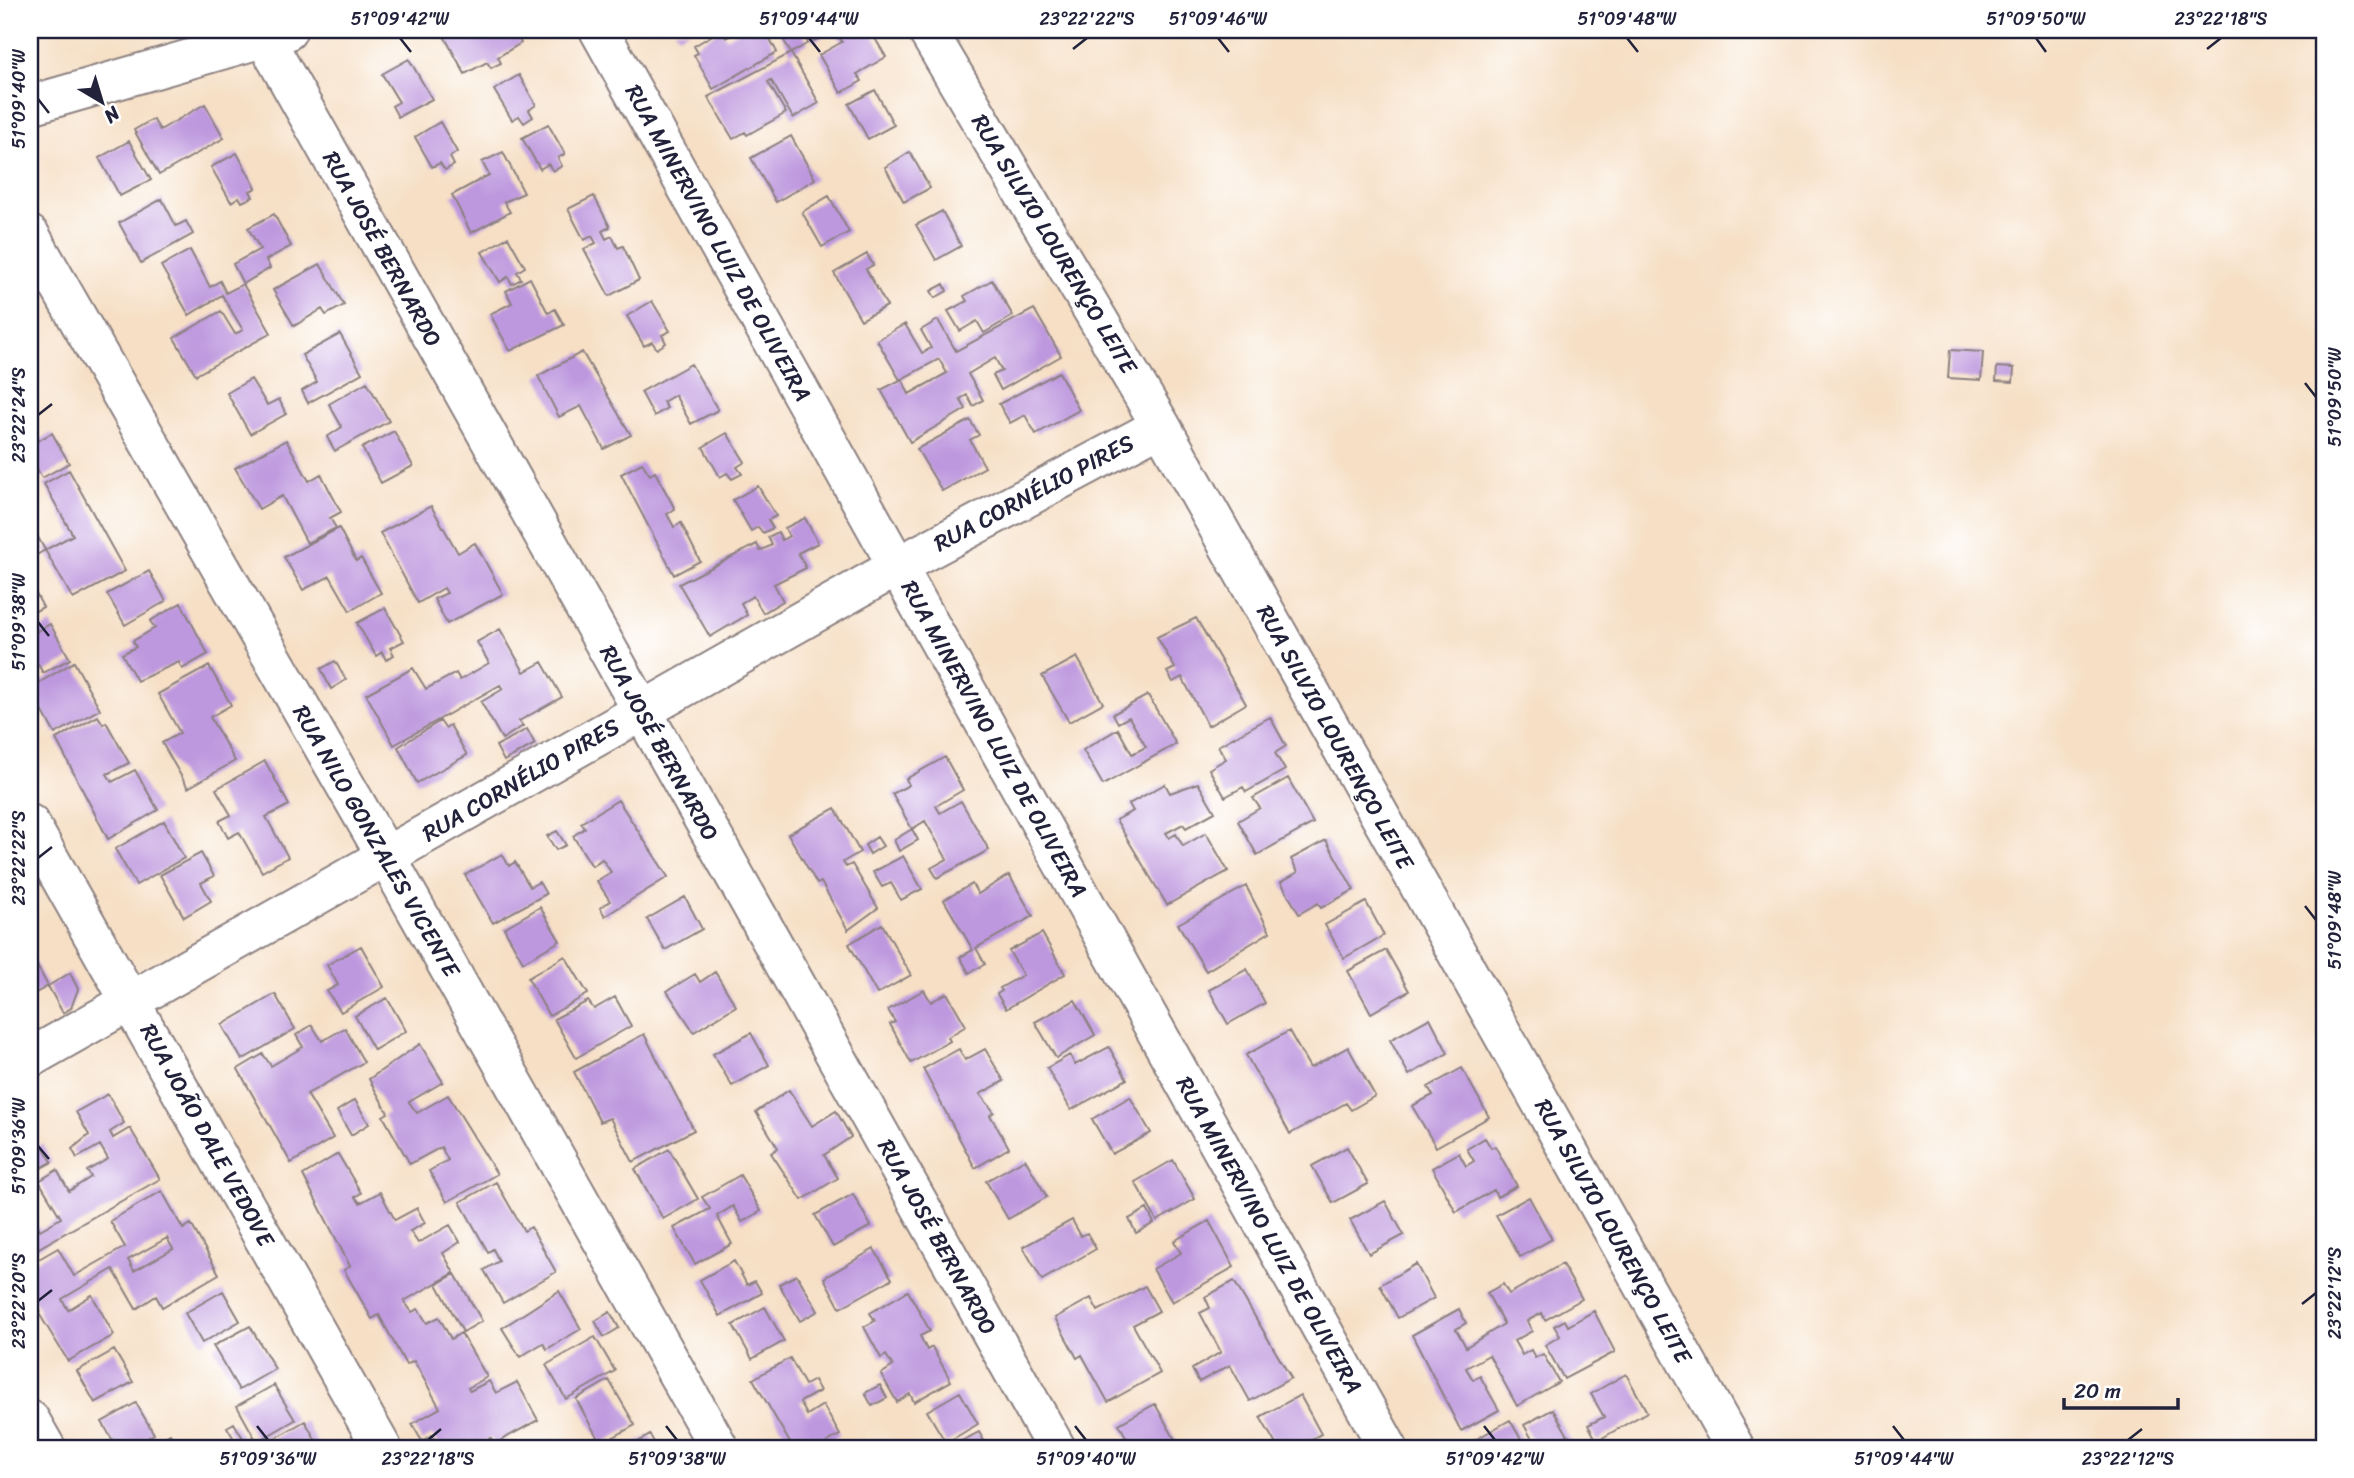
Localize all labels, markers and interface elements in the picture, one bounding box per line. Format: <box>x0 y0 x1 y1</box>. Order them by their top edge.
text: 51°09'42"W <box>351 3 450 35</box>
text: 51°09'44"W <box>759 3 860 35</box>
text: 23°22'22"S <box>1040 3 1135 35</box>
text: 51°09'46"W <box>1169 3 1268 35</box>
text: 51°09'48"W <box>1578 3 1678 35</box>
text: 51°09'50"W <box>1986 3 2087 35</box>
text: 23°22'18"S <box>2175 3 2267 35</box>
text: 51°09'40"W <box>3 48 35 149</box>
north arrow <box>66 66 136 136</box>
street label: RUA MINERVINO LUIZ DE OLIVEIRA <box>613 77 823 409</box>
text: N <box>96 97 128 133</box>
street label: RUA SILVIO LOURENÇO LEITE <box>960 106 1149 383</box>
street label: RUA JOSÉ BERNARDO <box>311 143 453 355</box>
text: 51°09'50"W <box>2319 346 2351 447</box>
text: 23°22'24"S <box>3 367 35 463</box>
street label: RUA CORNÉLIO PIRES <box>926 423 1142 563</box>
text: 51°09'38"W <box>3 572 35 671</box>
street label: RUA MINERVINO LUIZ DE OLIVEIRA <box>889 573 1099 905</box>
street label: RUA SILVIO LOURENÇO LEITE <box>1245 597 1426 878</box>
street label: RUA JOSÉ BERNARDO <box>588 637 730 849</box>
street label: RUA NILO GONZALES VICENTE <box>281 697 472 986</box>
street label: RUA CORNÉLIO PIRES <box>414 707 628 853</box>
text: 23°22'22"S <box>3 811 35 906</box>
text: 51°09'48"W <box>2319 869 2351 970</box>
street label: RUA JOÃO DALE VEDOVE <box>128 1016 286 1255</box>
street label: RUA MINERVINO LUIZ DE OLIVEIRA <box>1164 1069 1374 1401</box>
street label: RUA SILVIO LOURENÇO LEITE <box>1523 1091 1704 1372</box>
text: 51°09'36"W <box>3 1096 35 1195</box>
street label: RUA JOSÉ BERNARDO <box>866 1131 1008 1343</box>
text: 23°22'12"S <box>2319 1247 2351 1339</box>
text: 23°22'20"S <box>3 1253 35 1349</box>
scale bar <box>2064 1366 2177 1410</box>
text: 20 m <box>2074 1372 2121 1410</box>
text: 51°09'36"W <box>219 1443 318 1475</box>
text: 23°22'18"S <box>382 1443 474 1475</box>
text: 51°09'38"W <box>628 1443 727 1475</box>
text: 51°09'40"W <box>1036 1443 1137 1475</box>
text: 51°09'42"W <box>1446 1443 1545 1475</box>
text: 51°09'44"W <box>1854 1443 1955 1475</box>
text: 23°22'12"S <box>2082 1443 2174 1475</box>

